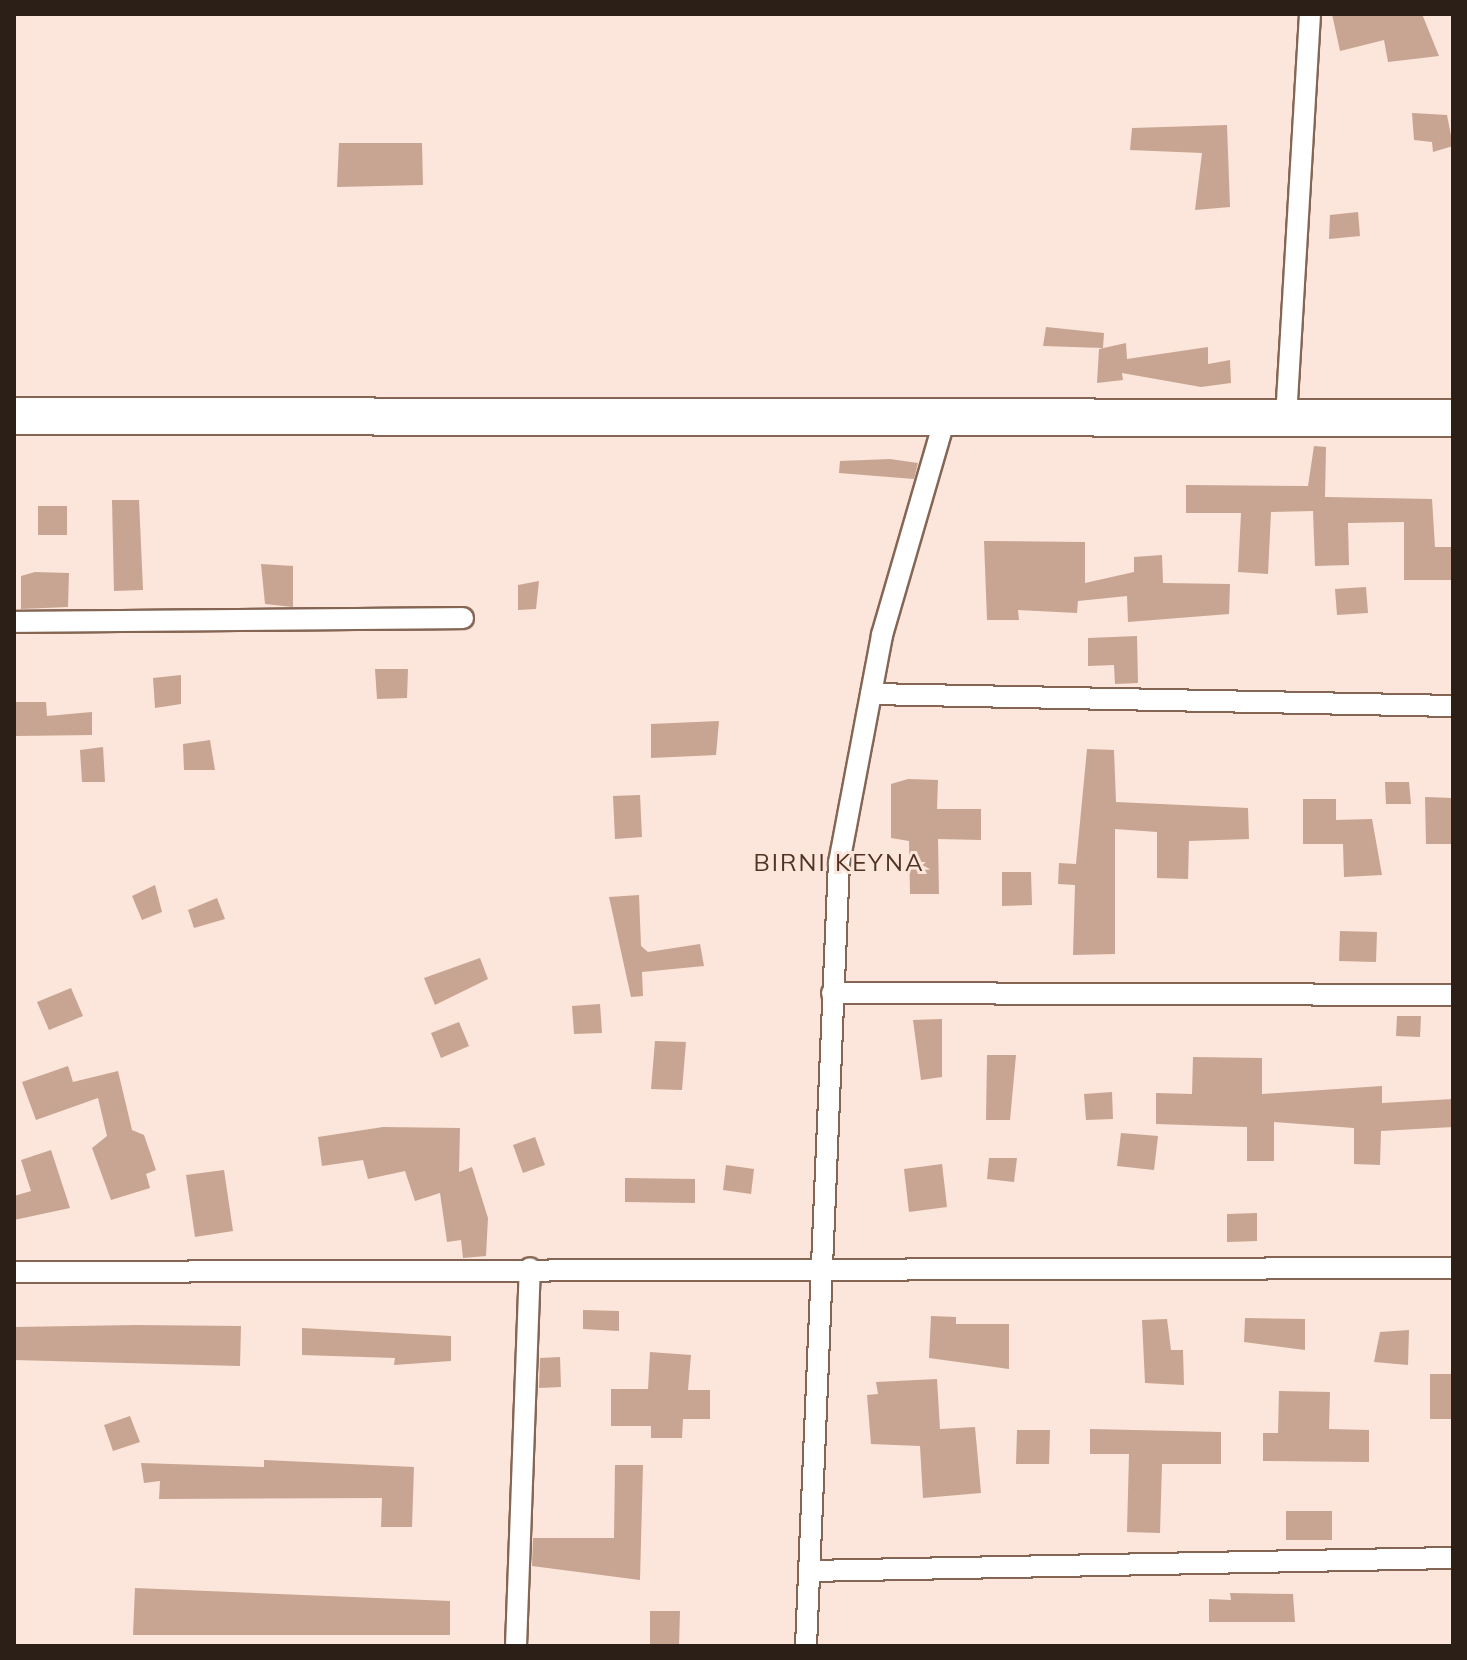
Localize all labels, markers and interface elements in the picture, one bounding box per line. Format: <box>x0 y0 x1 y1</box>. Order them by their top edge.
district label: BIRNI KEYNA <box>753 849 925 877</box>

